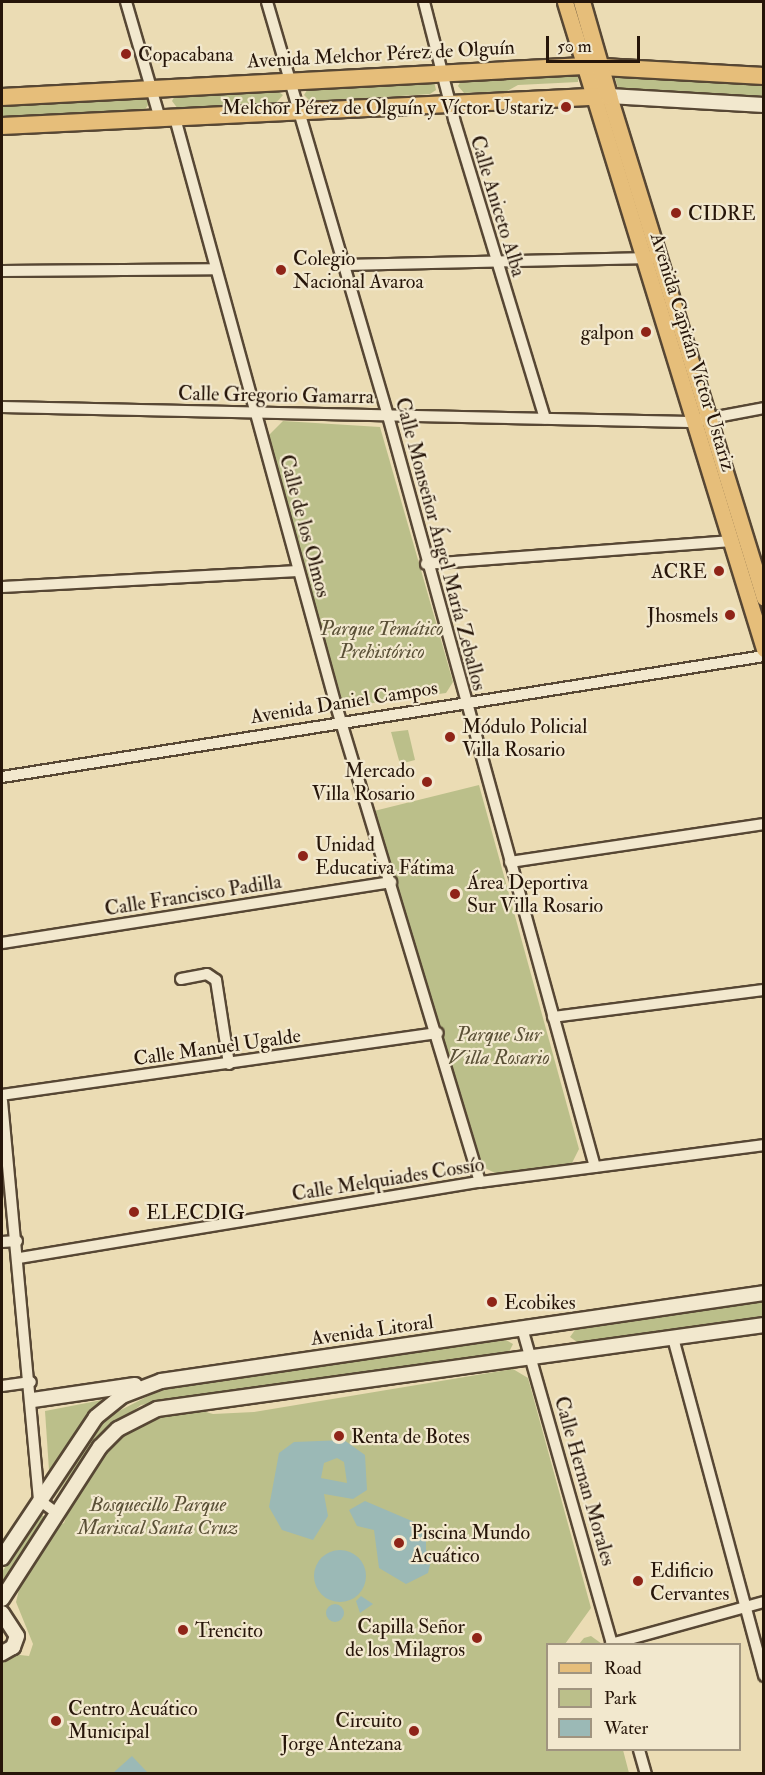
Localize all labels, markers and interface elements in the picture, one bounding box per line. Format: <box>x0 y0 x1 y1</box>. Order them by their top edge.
scale bar <box>549 24 644 62</box>
street label: Avenida Melchor Pérez de Olguín <box>247 35 515 73</box>
text: 50 m <box>557 35 592 58</box>
place label: Copacabana <box>138 42 233 66</box>
marker: Copacabana <box>119 47 133 61</box>
place label: Melchor Pérez de Olguín y Víctor Ustariz <box>222 95 554 119</box>
marker: Melchor Pérez de Olguín y Víctor Ustariz <box>559 100 573 114</box>
street label: Calle Aniceto Alba <box>465 133 531 279</box>
place label: CIDRE <box>688 201 756 225</box>
marker: CIDRE <box>669 206 683 220</box>
street label: Avenida Capitán Víctor Ustariz <box>645 230 741 474</box>
place label: Colegio Nacional Avaroa <box>293 246 424 293</box>
marker: Colegio Nacional Avaroa <box>274 263 288 277</box>
place label: galpon <box>581 320 634 344</box>
marker: galpon <box>639 325 653 339</box>
street label: Calle Gregorio Gamarra <box>178 381 374 409</box>
street label: Calle Monseñor Ángel María Zeballos <box>390 395 492 693</box>
street label: Calle de los Olmos <box>274 452 336 600</box>
place label: ACRE <box>651 559 707 583</box>
marker: ACRE <box>712 564 726 578</box>
place label: Jhosmels <box>647 603 718 627</box>
marker: Jhosmels <box>723 608 737 622</box>
park label: Parque Temático Prehistórico <box>321 616 443 663</box>
street label: Avenida Daniel Campos <box>249 675 439 729</box>
place label: Módulo Policial Villa Rosario <box>462 714 587 761</box>
marker: Módulo Policial Villa Rosario <box>443 730 457 744</box>
place label: Mercado Villa Rosario <box>312 759 415 806</box>
marker: Mercado Villa Rosario <box>420 775 434 789</box>
place label: Unidad Educativa Fátima <box>315 832 454 879</box>
marker: Unidad Educativa Fátima <box>296 849 310 863</box>
street label: Calle Francisco Padilla <box>103 869 283 921</box>
place label: Área Deportiva Sur Villa Rosario <box>467 870 603 917</box>
marker: Área Deportiva Sur Villa Rosario <box>448 887 462 901</box>
park label: Parque Sur Villa Rosario <box>448 1022 550 1069</box>
street label: Calle Manuel Ugalde <box>132 1023 302 1071</box>
street label: Calle Melquiades Cossío <box>290 1152 486 1206</box>
place label: ELECDIG <box>146 1200 245 1224</box>
marker: ELECDIG <box>127 1205 141 1219</box>
place label: Ecobikes <box>504 1290 576 1314</box>
marker: Ecobikes <box>485 1295 499 1309</box>
street label: Avenida Litoral <box>309 1310 435 1350</box>
street label: Calle Hernan Morales <box>549 1394 621 1568</box>
place label: Renta de Botes <box>351 1424 469 1448</box>
marker: Renta de Botes <box>332 1429 346 1443</box>
park label: Bosquecillo Parque Mariscal Santa Cruz <box>78 1493 238 1540</box>
place label: Piscina Mundo Acuático <box>411 1520 530 1567</box>
marker: Piscina Mundo Acuático <box>392 1536 406 1550</box>
place label: Edificio Cervantes <box>650 1558 729 1605</box>
marker: Edificio Cervantes <box>631 1574 645 1588</box>
place label: Capilla Señor de los Milagros <box>345 1614 465 1661</box>
place label: Trencito <box>195 1618 263 1642</box>
marker: Trencito <box>176 1623 190 1637</box>
marker: Capilla Señor de los Milagros <box>470 1631 484 1645</box>
legend <box>546 1643 741 1751</box>
text: Road <box>604 1657 642 1680</box>
text: Park <box>604 1687 637 1710</box>
place label: Centro Acuático Municipal <box>68 1697 198 1744</box>
place label: Circuito Jorge Antezana <box>281 1708 402 1755</box>
marker: Centro Acuático Municipal <box>49 1714 63 1728</box>
text: Water <box>604 1717 648 1740</box>
marker: Circuito Jorge Antezana <box>407 1724 421 1738</box>

